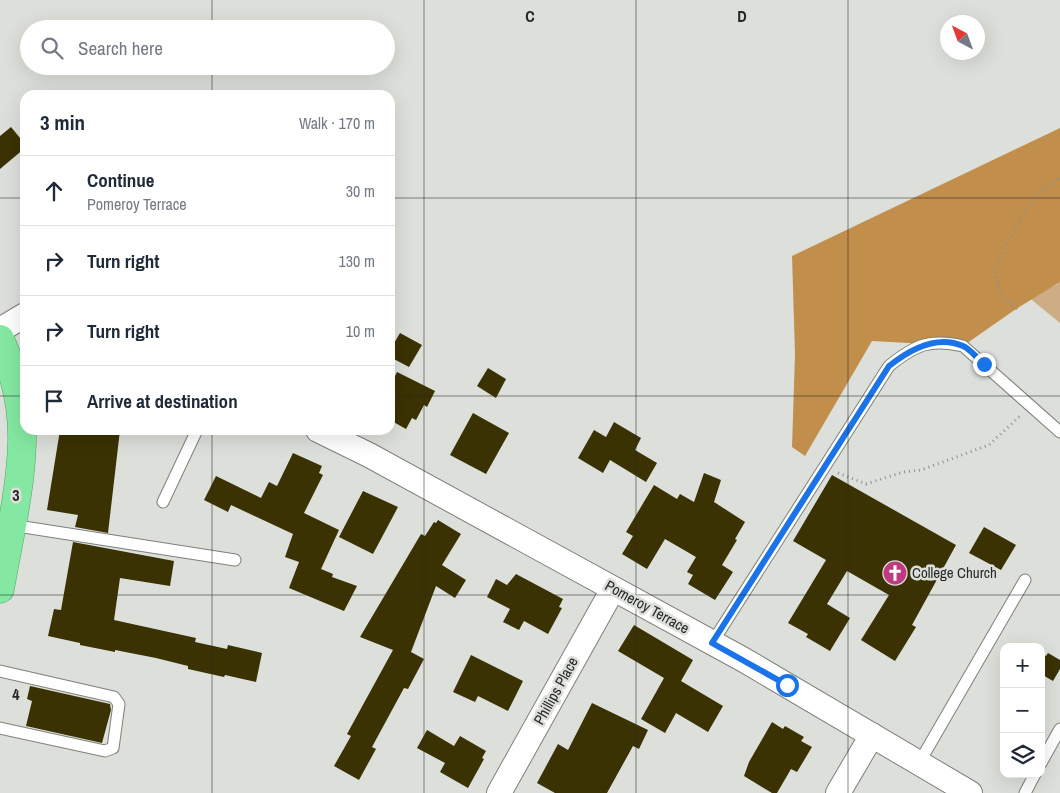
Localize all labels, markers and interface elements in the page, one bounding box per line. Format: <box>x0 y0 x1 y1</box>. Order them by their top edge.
text: C <box>525 5 535 27</box>
text: D <box>737 5 747 27</box>
north arrow <box>940 15 985 60</box>
search box <box>20 20 395 75</box>
icon: search <box>38 34 66 62</box>
text: Search here <box>78 35 163 61</box>
text: 3 min <box>40 108 85 137</box>
text: Walk · 170 m <box>299 112 375 134</box>
text: Continue <box>87 167 155 193</box>
icon: ahead <box>40 177 68 205</box>
text: 30 m <box>346 180 375 202</box>
text: Pomeroy Terrace <box>87 193 187 215</box>
icon: right <box>40 247 68 275</box>
text: Turn right <box>87 248 159 274</box>
text: 130 m <box>339 250 375 272</box>
icon: right <box>40 317 68 345</box>
text: Turn right <box>87 318 159 344</box>
text: 10 m <box>346 320 375 342</box>
route end <box>973 353 996 376</box>
icon: arrive <box>40 387 68 415</box>
text: Arrive at destination <box>87 388 238 414</box>
text: 3 <box>12 484 20 506</box>
church icon: College Church <box>882 560 908 586</box>
place label: College Church <box>912 562 997 583</box>
street label: Pomeroy Terrace <box>601 575 693 638</box>
map controls <box>1000 643 1045 778</box>
button: + <box>1000 643 1045 688</box>
street label: Phillips Place <box>528 653 583 728</box>
route start <box>776 674 799 697</box>
text: 4 <box>12 683 20 705</box>
button: − <box>1000 688 1045 733</box>
button: layers <box>1000 733 1045 778</box>

